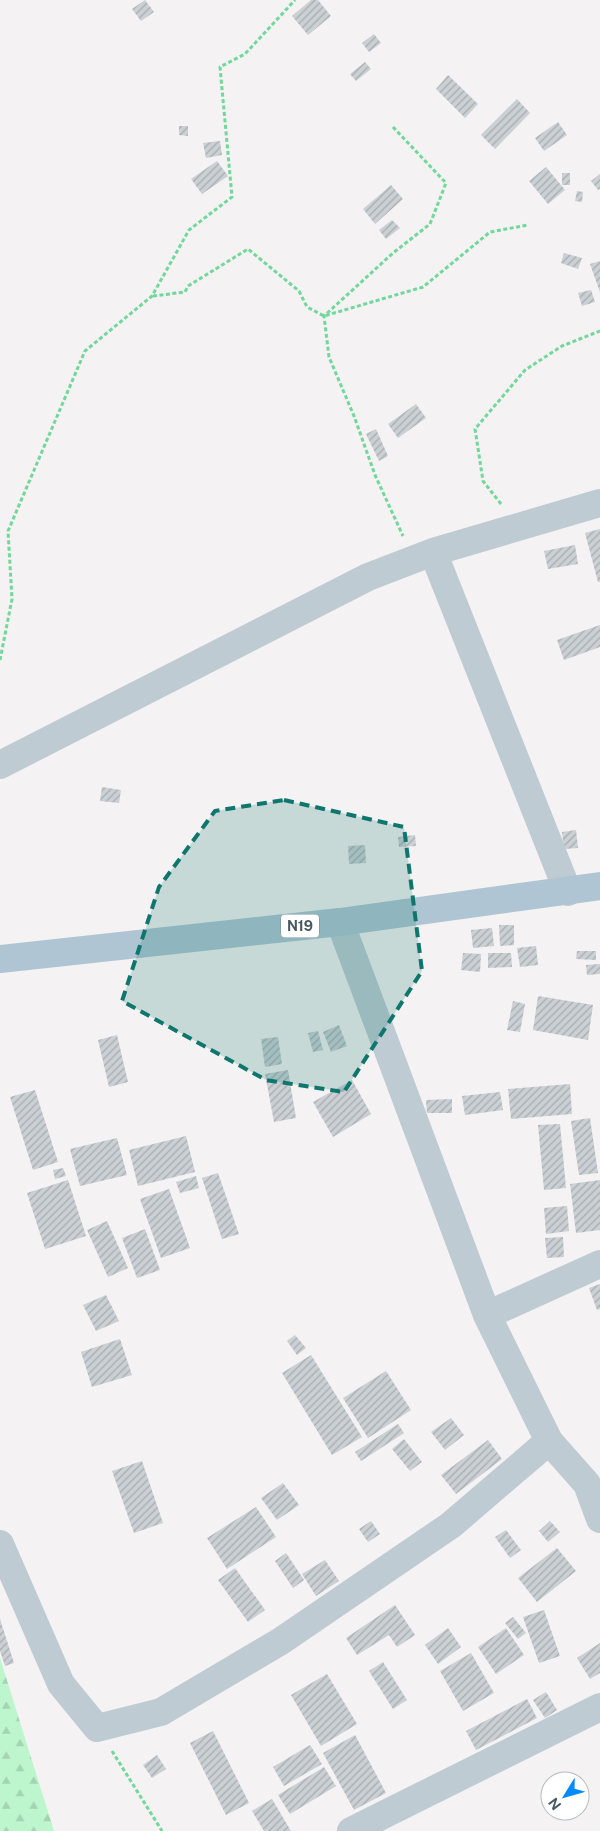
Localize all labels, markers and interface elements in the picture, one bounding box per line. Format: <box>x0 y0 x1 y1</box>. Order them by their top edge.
road number: N19 <box>281 914 319 938</box>
north arrow <box>540 1771 590 1821</box>
text: N <box>545 1795 564 1813</box>

